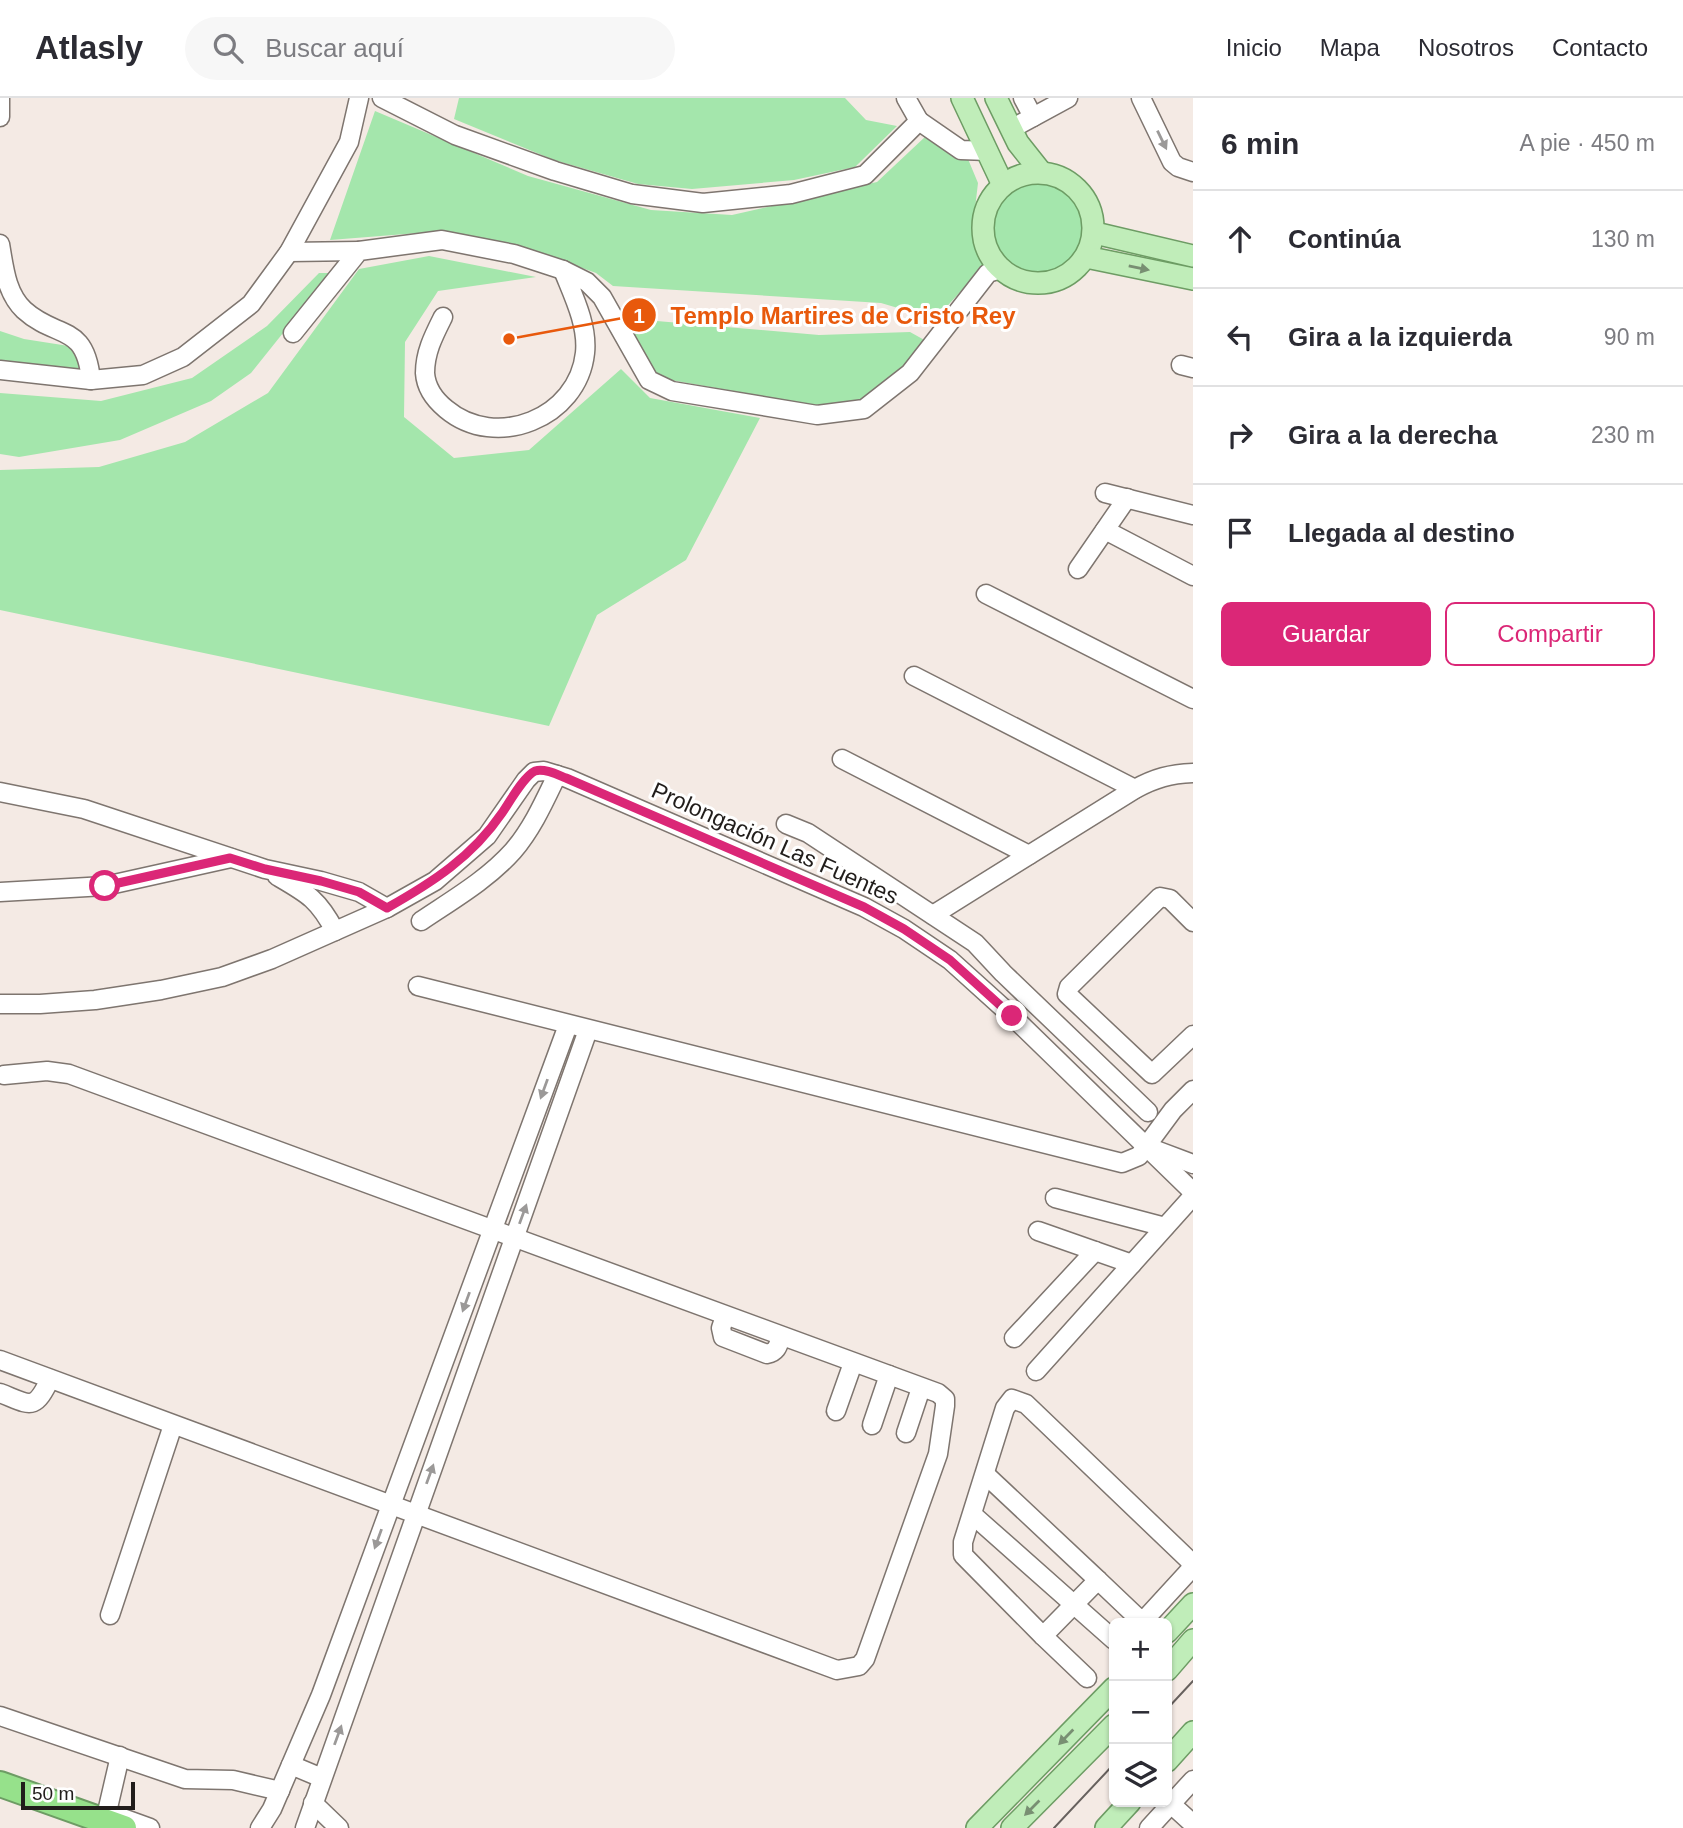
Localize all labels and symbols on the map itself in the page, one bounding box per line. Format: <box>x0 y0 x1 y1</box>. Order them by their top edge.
one-way arrow <box>1155 131 1167 151</box>
one-way arrow <box>1128 262 1150 273</box>
callout: Templo Martires de Cristo Rey <box>622 293 1030 338</box>
text: Templo Martires de Cristo Rey <box>671 302 1016 329</box>
text: 1 <box>633 304 645 327</box>
street label: Prolongación Las Fuentes <box>648 777 902 909</box>
route start <box>89 870 120 901</box>
route end <box>996 1000 1027 1031</box>
one-way arrow <box>539 1079 550 1100</box>
one-way arrow <box>518 1203 529 1224</box>
one-way arrow <box>460 1292 471 1313</box>
one-way arrow <box>425 1464 436 1485</box>
one-way arrow <box>373 1528 384 1549</box>
one-way arrow <box>332 1724 343 1745</box>
one-way arrow <box>1059 1728 1075 1745</box>
scale bar <box>21 1779 135 1811</box>
one-way arrow <box>1023 1800 1040 1817</box>

